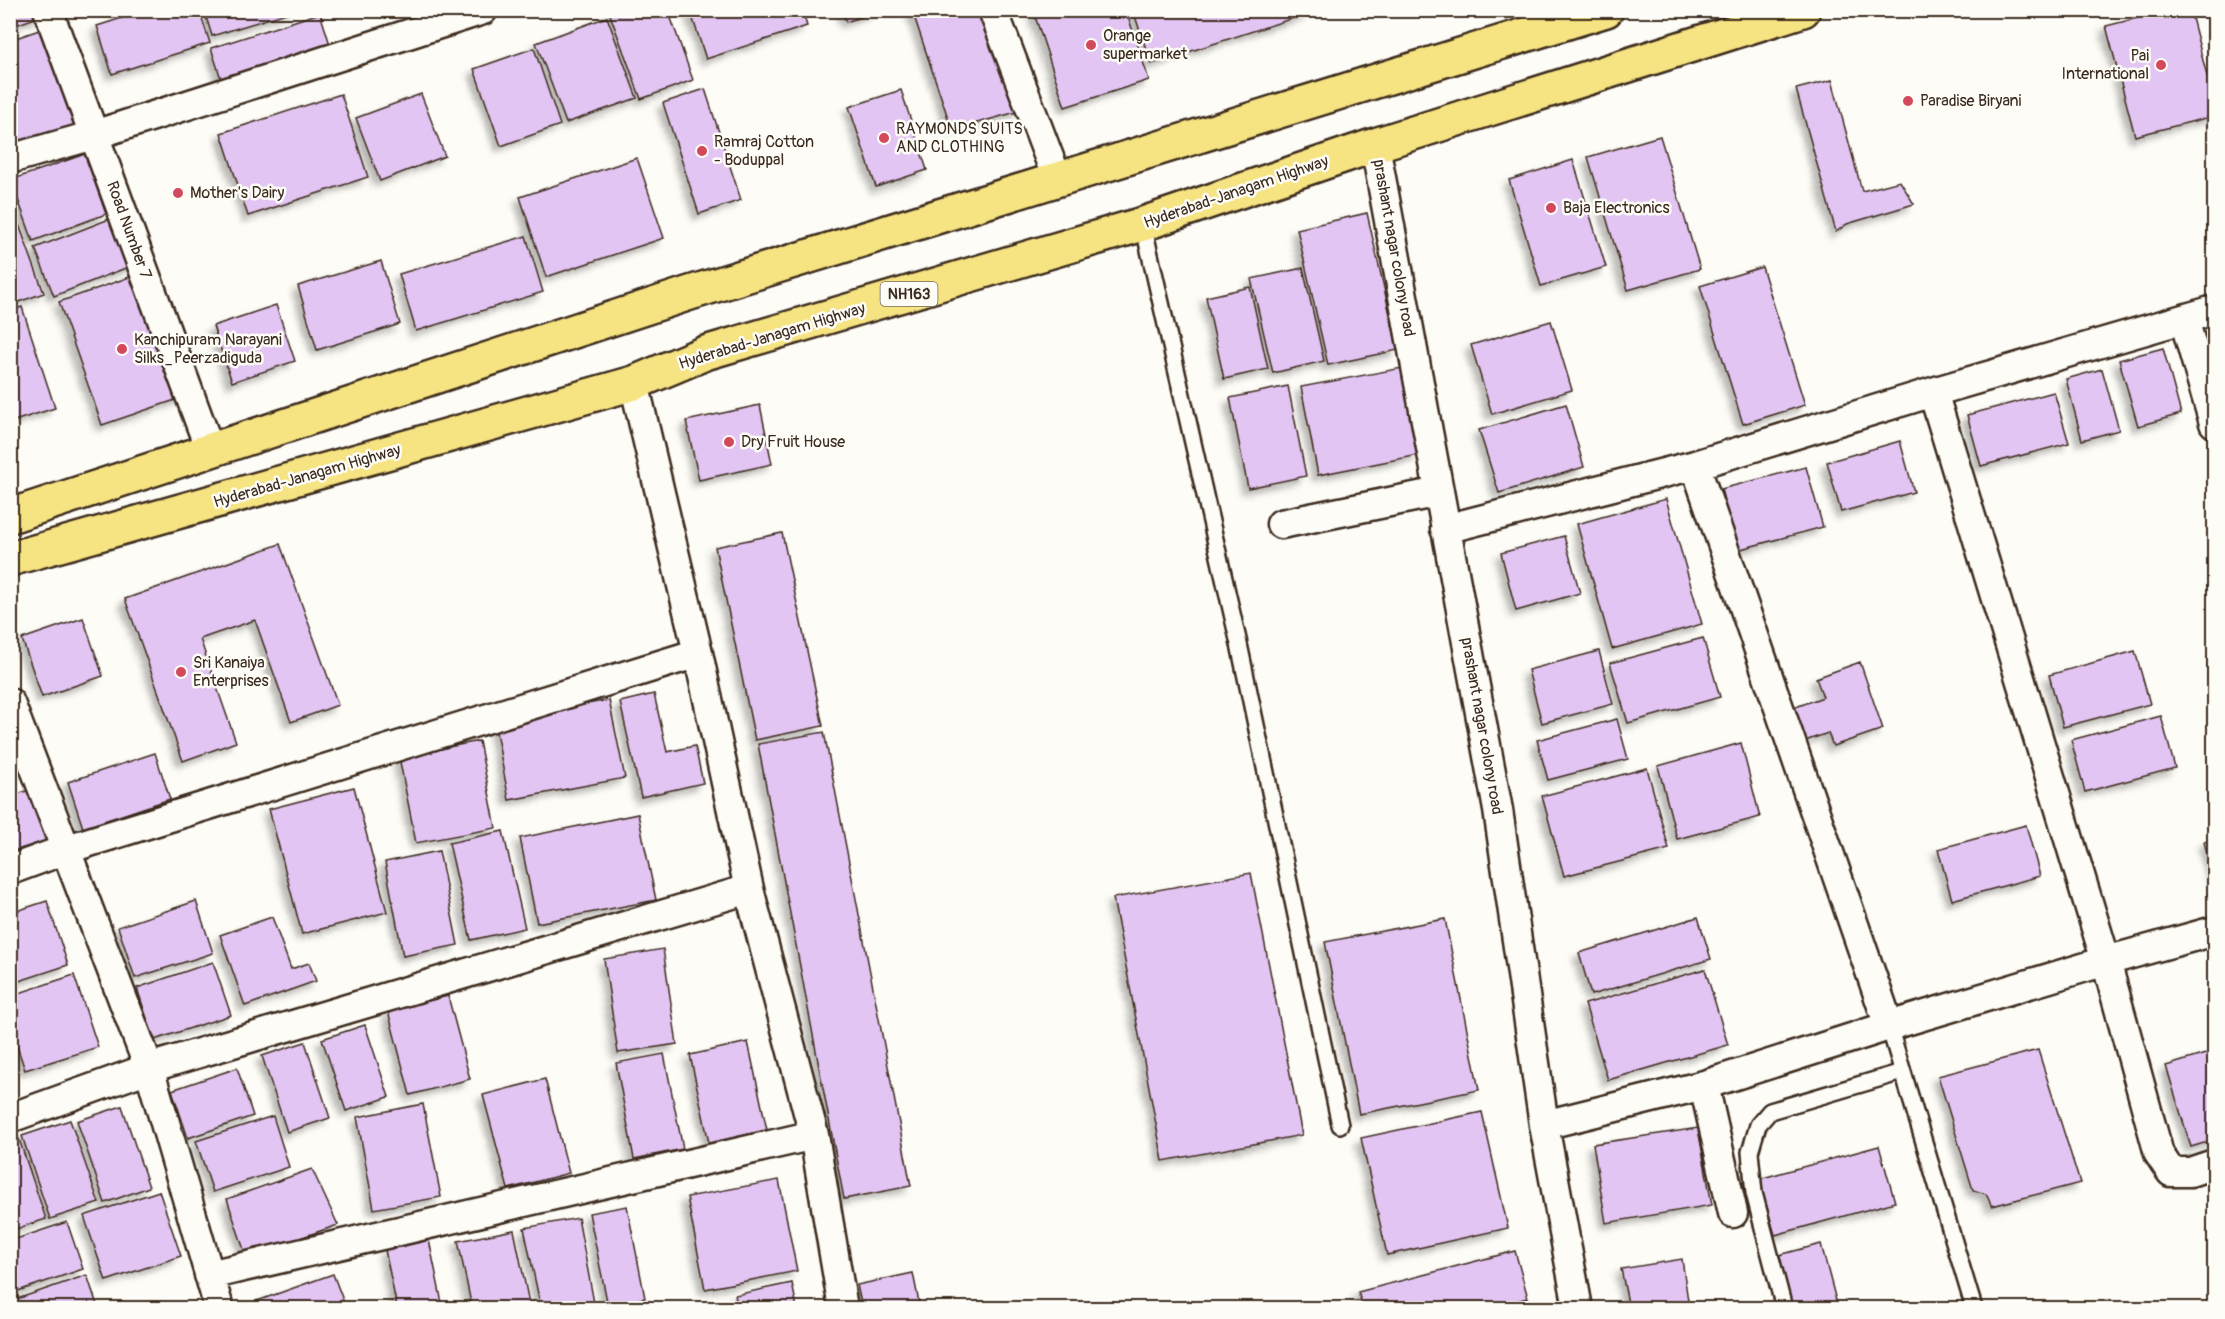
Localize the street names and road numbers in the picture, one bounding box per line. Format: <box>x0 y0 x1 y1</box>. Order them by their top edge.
street label: Hyderabad-Janagam Highway <box>1141 151 1331 233</box>
street label: prashant nagar colony road <box>1369 158 1419 338</box>
street label: Road Number 7 <box>102 178 156 282</box>
road number: NH163 <box>880 282 938 306</box>
street label: Hyderabad-Janagam Highway <box>676 298 868 374</box>
street label: Hyderabad-Janagam Highway <box>211 440 403 512</box>
street label: prashant nagar colony road <box>1457 636 1507 816</box>

